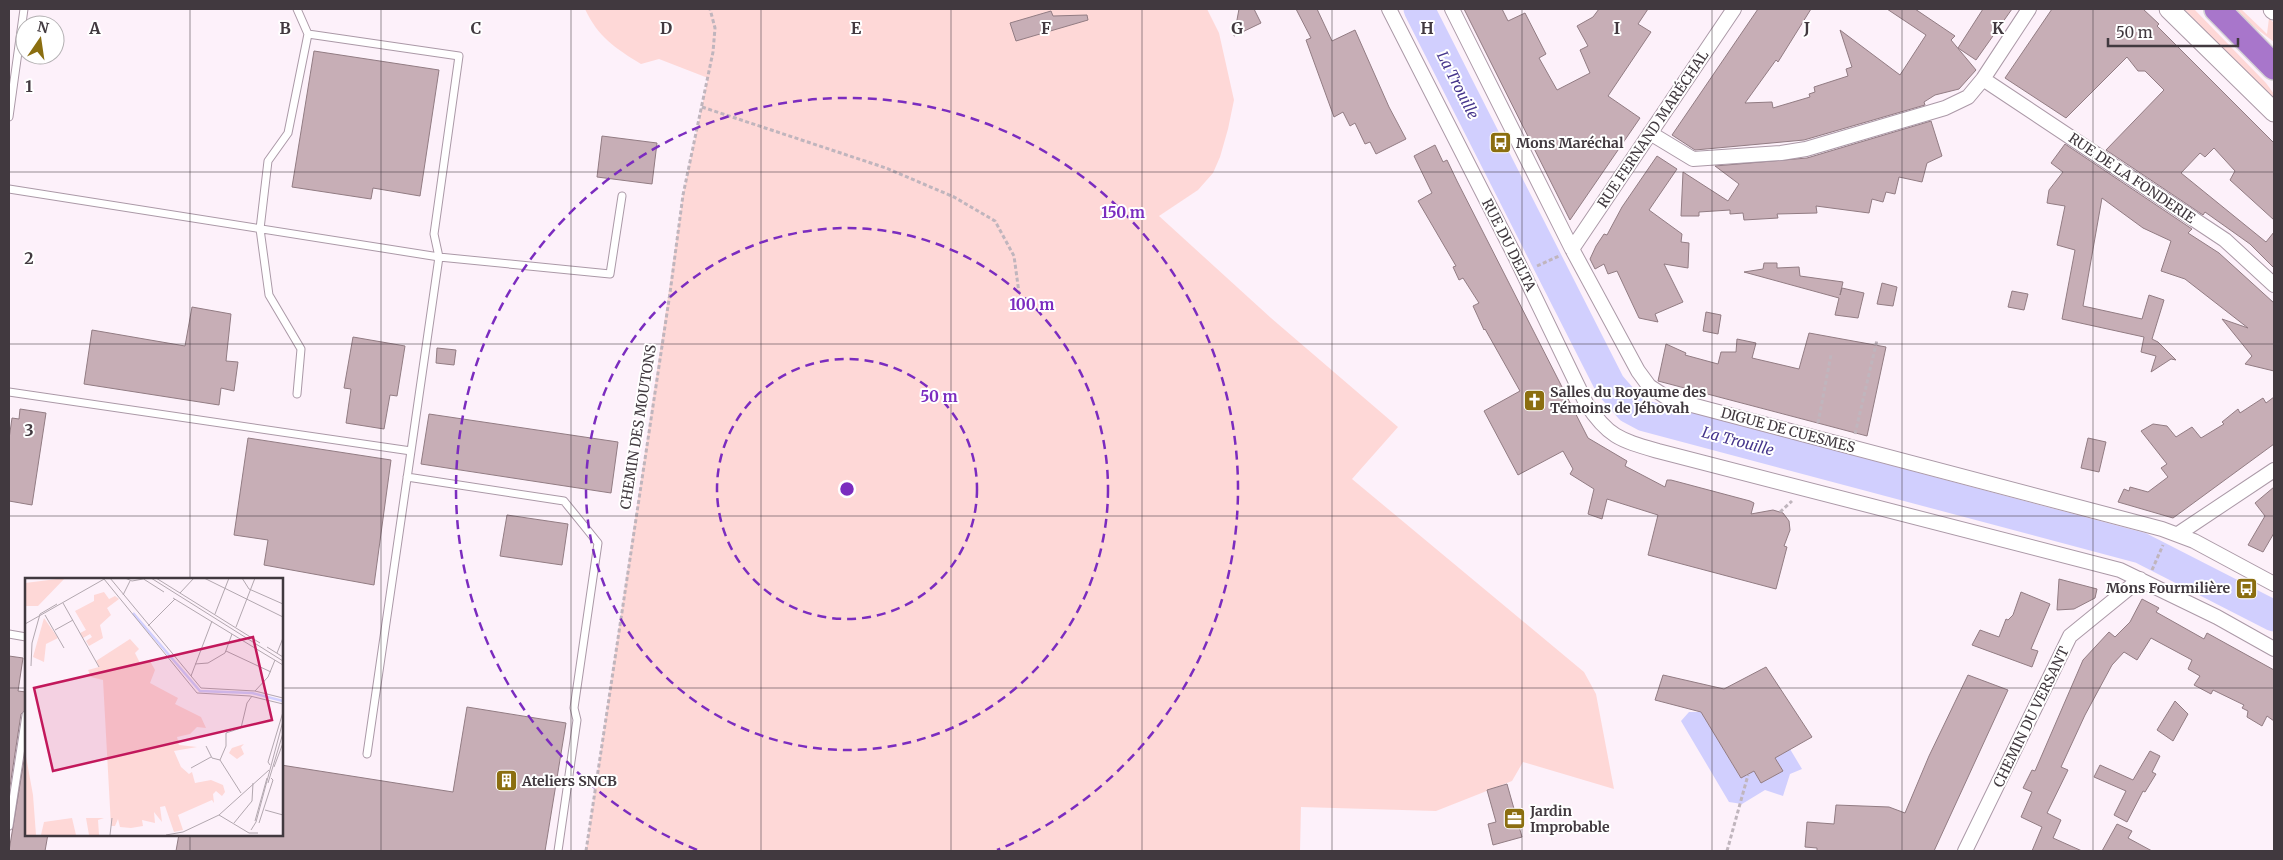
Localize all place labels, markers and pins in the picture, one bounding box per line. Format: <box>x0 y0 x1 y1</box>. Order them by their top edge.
bus stop icon: Mons Maréchal <box>1488 131 1512 155</box>
place label: Mons Maréchal <box>1516 134 1624 152</box>
place label: Salles du Royaume des Témoins de Jéhovah <box>1550 383 1706 417</box>
church icon: Salles du Royaume des Témoins de Jéhovah <box>1522 388 1546 412</box>
centre of rings <box>838 480 856 498</box>
bus stop icon: Mons Fourmilière <box>2234 576 2258 600</box>
place label: Mons Fourmilière <box>2106 579 2230 597</box>
building icon: Ateliers SNCB <box>494 769 518 793</box>
place label: Ateliers SNCB <box>521 772 617 790</box>
place label: Jardin Improbable <box>1529 802 1610 836</box>
office icon: Jardin Improbable <box>1502 807 1526 831</box>

